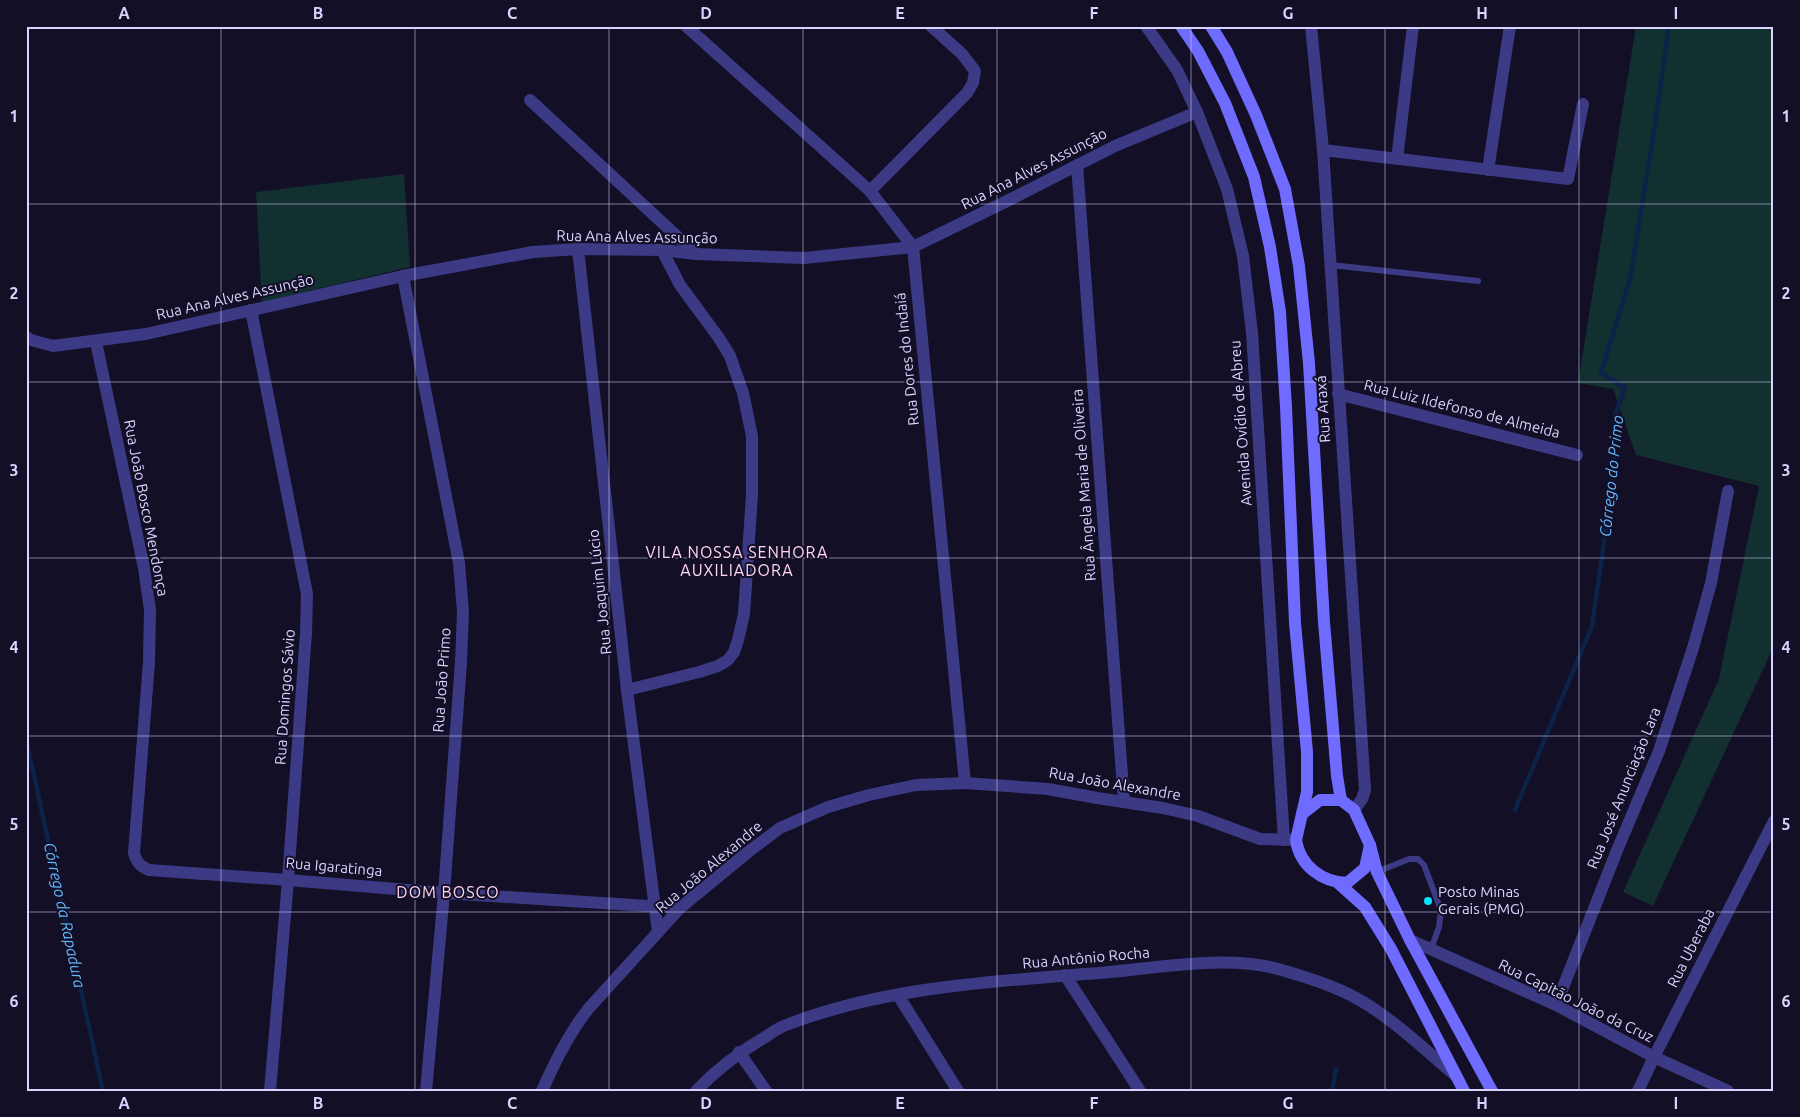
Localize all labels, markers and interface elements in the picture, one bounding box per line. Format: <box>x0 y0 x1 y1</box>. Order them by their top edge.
text: A <box>118 4 130 22</box>
text: B <box>313 4 323 22</box>
text: C <box>507 4 517 22</box>
text: D <box>700 4 712 22</box>
text: E <box>895 4 905 22</box>
text: F <box>1090 4 1099 22</box>
text: G <box>1282 4 1294 22</box>
text: H <box>1476 4 1488 22</box>
text: I <box>1674 4 1678 22</box>
text: 1 <box>9 107 19 125</box>
text: 1 <box>1781 107 1791 125</box>
street label: Rua Ana Alves Assunção <box>958 124 1109 213</box>
street label: Rua Ana Alves Assunção <box>556 227 718 246</box>
street label: Rua Ana Alves Assunção <box>154 270 315 323</box>
text: 2 <box>9 284 19 302</box>
text: 2 <box>1781 284 1791 302</box>
street label: Rua Dores do Indaiá <box>891 292 922 426</box>
street label: Avenida Ovídio de Abreu <box>1226 340 1255 506</box>
street label: Rua Araxá <box>1312 375 1333 443</box>
street label: Rua Luiz Ildefonso de Almeida <box>1362 376 1562 441</box>
street label: Rua Ângela Maria de Oliveira <box>1068 388 1099 582</box>
water label: Córrego do Primo <box>1596 414 1626 538</box>
street label: Rua João Bosco Mendonça <box>121 418 172 598</box>
text: 3 <box>9 461 19 479</box>
text: 3 <box>1781 461 1791 479</box>
street label: Rua Joaquim Lúcio <box>584 529 615 656</box>
district label: VILA NOSSA SENHORA AUXILIADORA <box>646 543 828 579</box>
street label: Rua João Primo <box>429 627 454 733</box>
street label: Rua Domingos Sávio <box>271 628 298 766</box>
text: 4 <box>9 638 19 656</box>
text: 4 <box>1781 638 1791 656</box>
street label: Rua José Anunciação Lara <box>1583 705 1664 871</box>
street label: Rua João Alexandre <box>1048 764 1182 803</box>
text: 5 <box>9 815 19 833</box>
text: 5 <box>1781 815 1791 833</box>
street label: Rua João Alexandre <box>652 817 765 916</box>
water label: Córrego da Rapadura <box>41 841 89 990</box>
street label: Rua Igaratinga <box>285 854 383 879</box>
district label: DOM BOSCO <box>396 883 500 901</box>
place label: Posto Minas Gerais (PMG) <box>1438 883 1525 917</box>
marker: Posto Minas Gerais (PMG) <box>1422 895 1434 907</box>
street label: Rua Uberaba <box>1663 905 1718 990</box>
street label: Rua Antônio Rocha <box>1022 943 1150 972</box>
street label: Rua Capitão João da Cruz <box>1496 956 1657 1046</box>
text: 6 <box>9 992 19 1010</box>
text: 6 <box>1781 992 1791 1010</box>
text: A <box>118 1094 130 1112</box>
text: B <box>313 1094 323 1112</box>
text: C <box>507 1094 517 1112</box>
text: D <box>700 1094 712 1112</box>
text: E <box>895 1094 905 1112</box>
text: F <box>1090 1094 1099 1112</box>
text: G <box>1282 1094 1294 1112</box>
text: H <box>1476 1094 1488 1112</box>
text: I <box>1674 1094 1678 1112</box>

